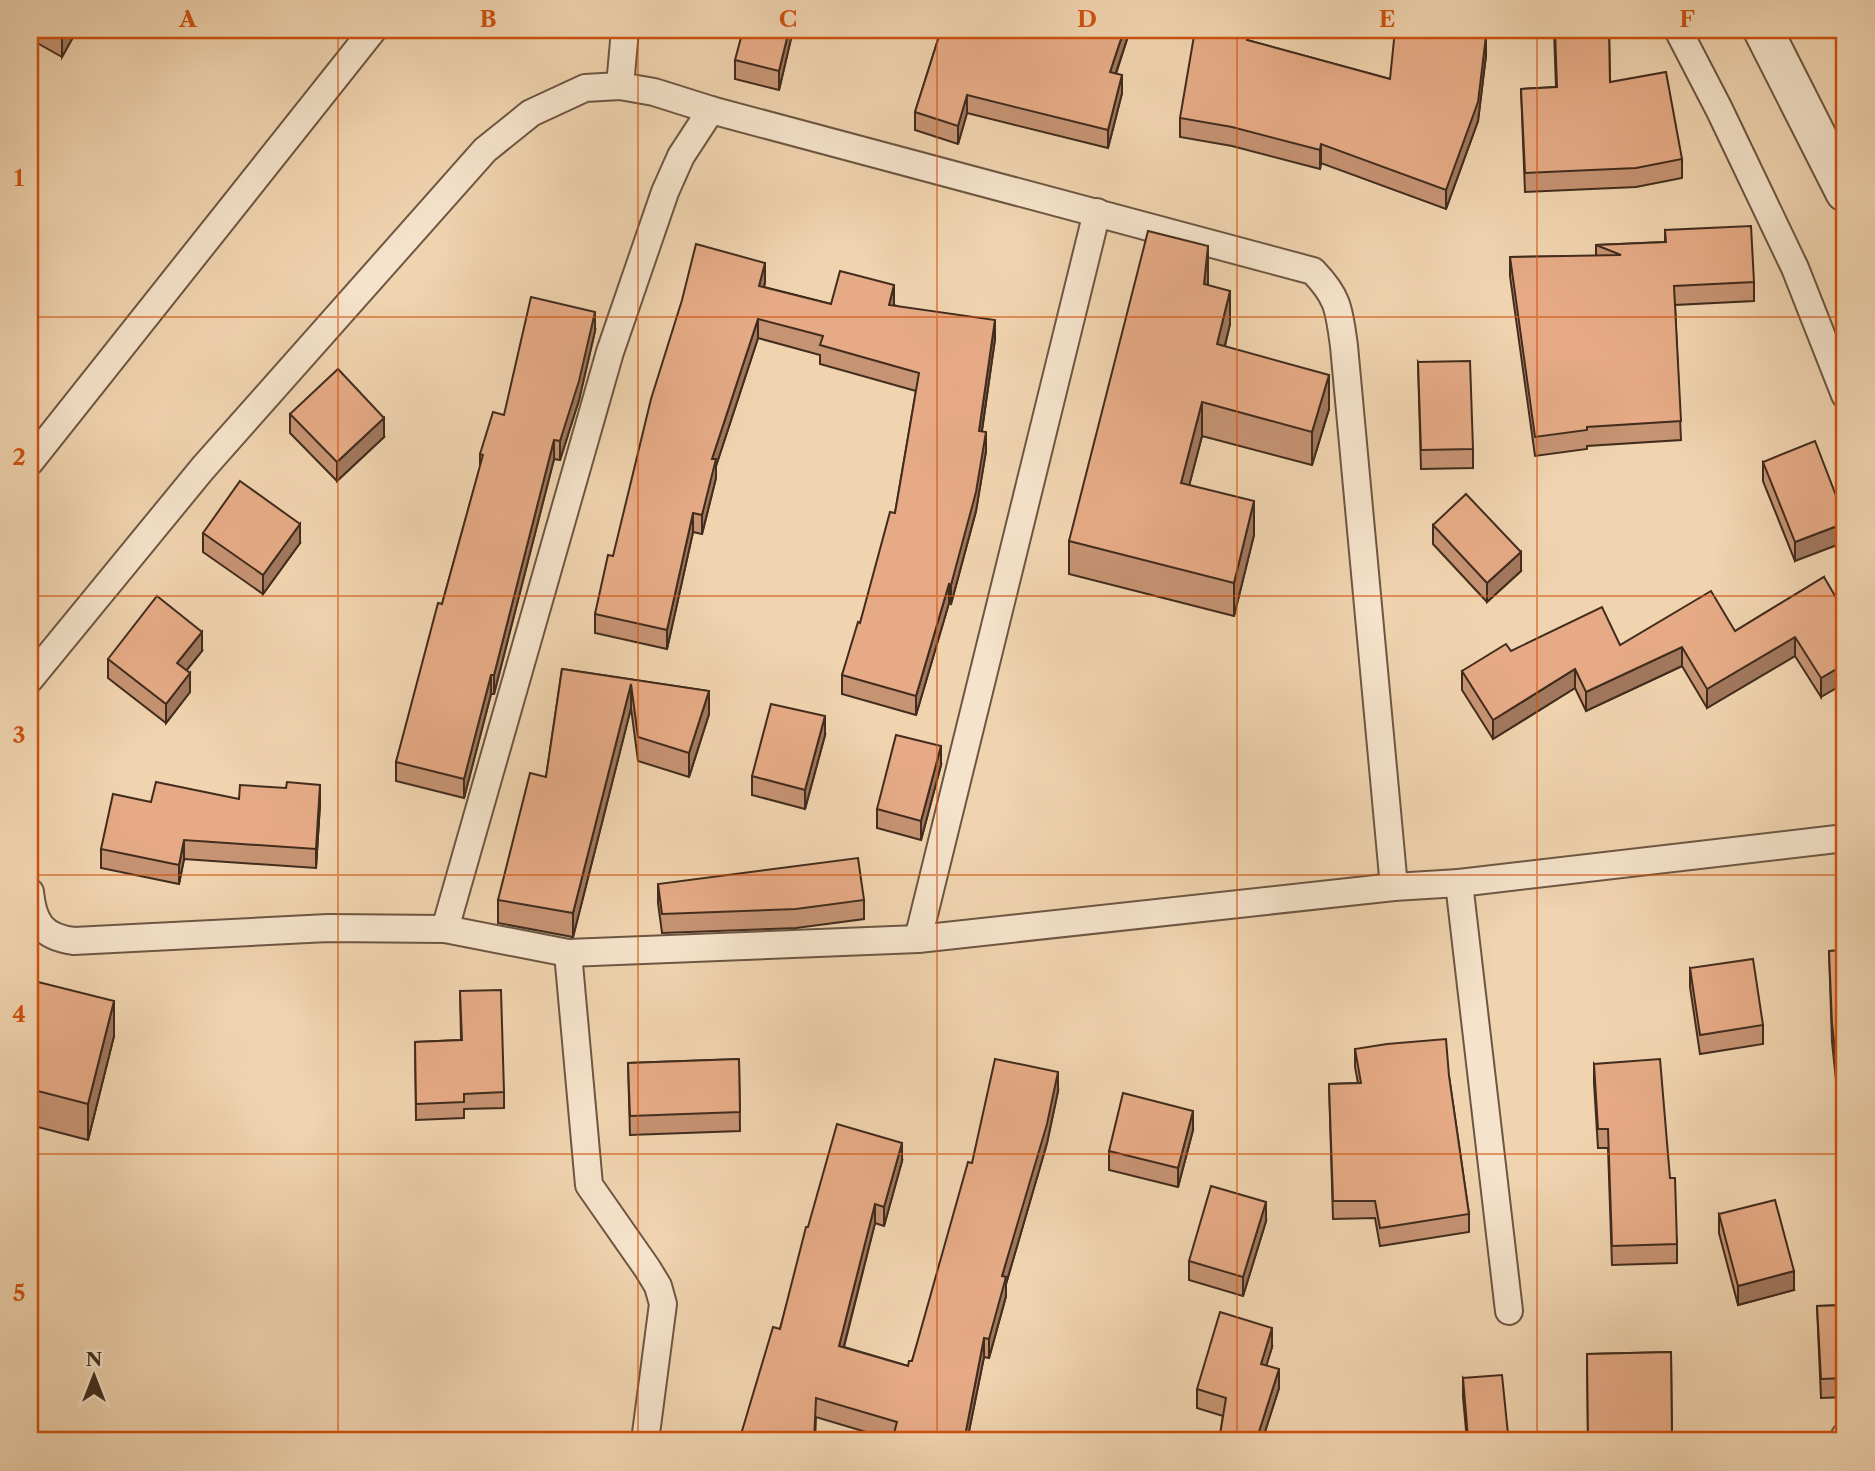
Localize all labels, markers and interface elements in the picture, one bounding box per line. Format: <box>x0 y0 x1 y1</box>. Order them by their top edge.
text: A <box>178 5 198 33</box>
text: B <box>479 5 497 33</box>
text: C <box>779 5 797 33</box>
text: D <box>1077 5 1097 33</box>
text: E <box>1379 5 1395 33</box>
text: F <box>1679 5 1695 33</box>
text: 1 <box>14 164 25 192</box>
text: 2 <box>12 443 26 471</box>
text: 3 <box>13 721 26 749</box>
text: 4 <box>12 1000 26 1028</box>
text: 5 <box>13 1279 25 1307</box>
north arrow <box>60 1342 130 1412</box>
text: N <box>86 1348 102 1371</box>

